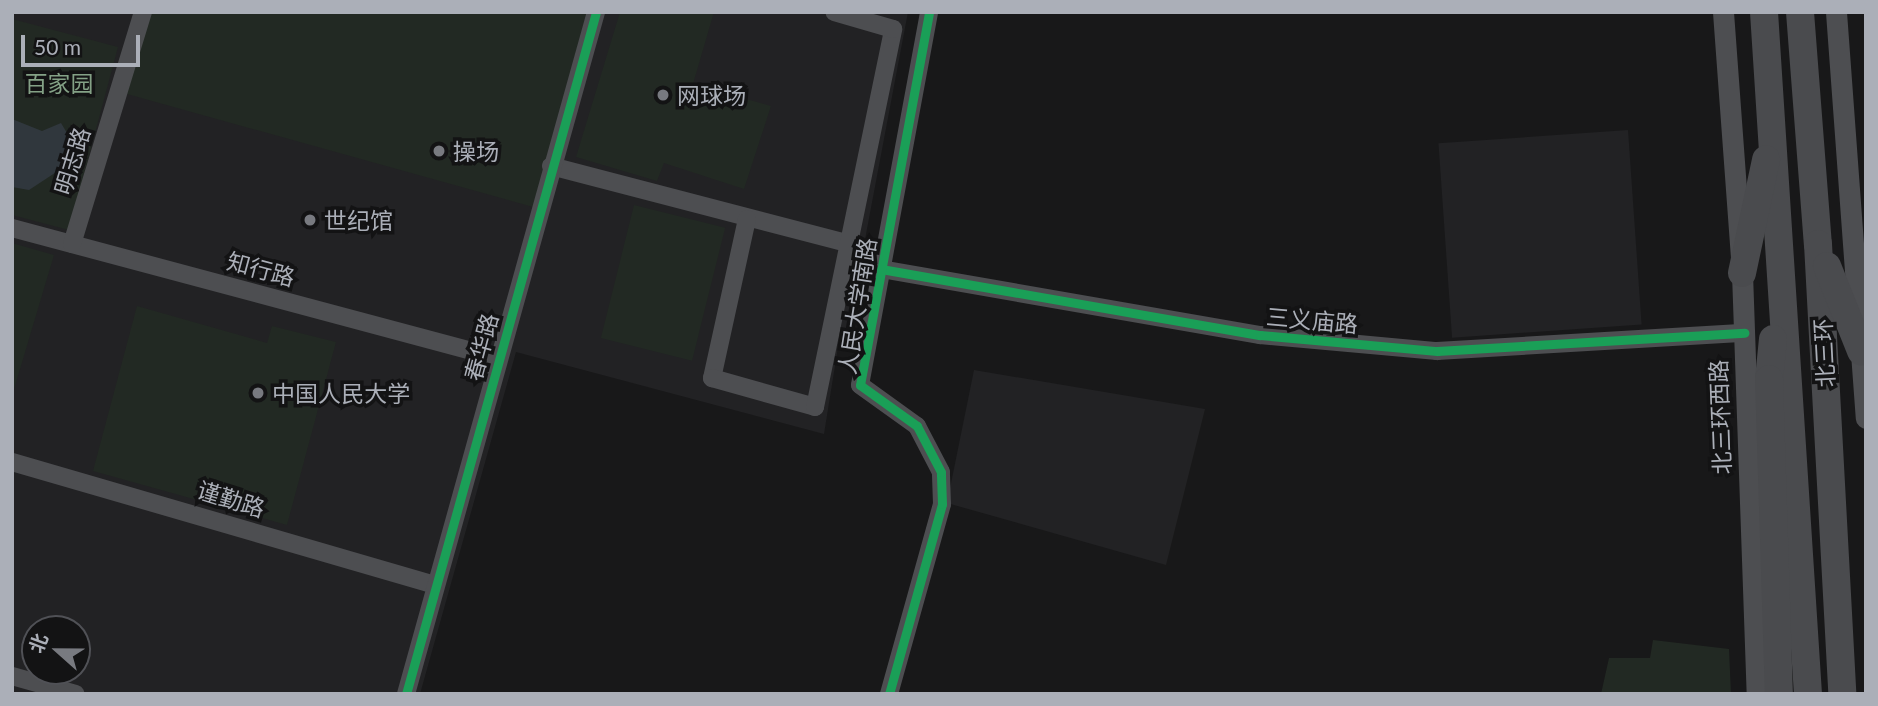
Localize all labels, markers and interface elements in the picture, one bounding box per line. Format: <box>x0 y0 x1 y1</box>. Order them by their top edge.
scale bar <box>24 21 144 65</box>
text: 50 m <box>34 34 81 59</box>
park label: 百家园 <box>25 69 93 97</box>
place label: 网球场 <box>677 81 746 109</box>
marker: 网球场 <box>655 87 671 103</box>
street label: 明志路 <box>49 124 95 198</box>
place label: 操场 <box>453 137 499 165</box>
marker: 操场 <box>431 143 447 159</box>
place label: 世纪馆 <box>324 206 393 234</box>
marker: 世纪馆 <box>302 212 318 228</box>
street label: 人民大学南路 <box>833 236 881 376</box>
street label: 知行路 <box>224 247 298 291</box>
street label: 三义庙路 <box>1265 302 1359 338</box>
street label: 春华路 <box>459 310 503 384</box>
street label: 北三环 <box>1808 318 1840 388</box>
street label: 北三环西路 <box>1704 359 1736 475</box>
place label: 中国人民大学 <box>272 379 410 407</box>
marker: 中国人民大学 <box>250 385 266 401</box>
street label: 谨勤路 <box>194 476 268 522</box>
north arrow <box>21 615 91 685</box>
text: 北 <box>24 630 52 656</box>

